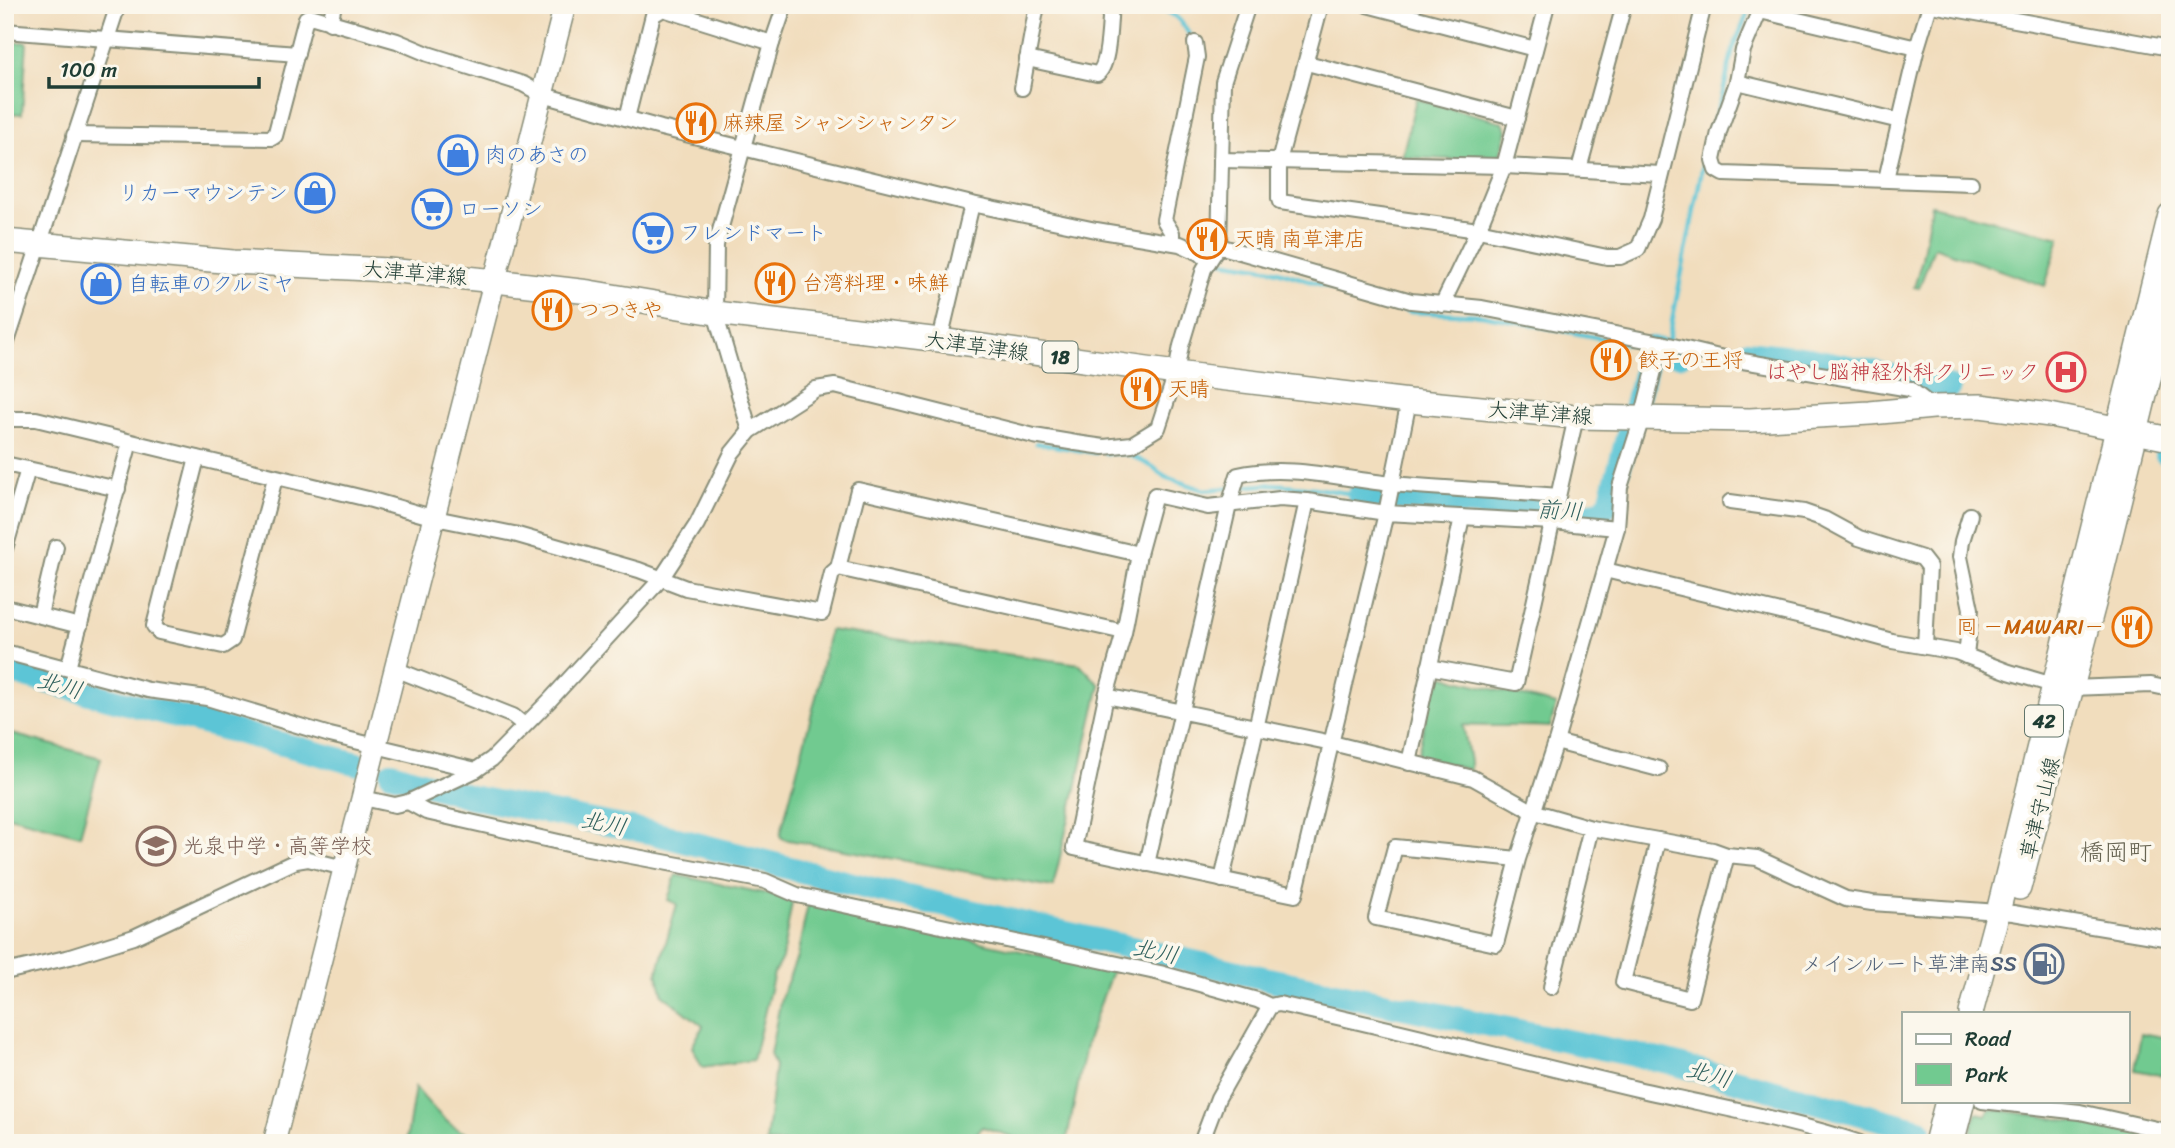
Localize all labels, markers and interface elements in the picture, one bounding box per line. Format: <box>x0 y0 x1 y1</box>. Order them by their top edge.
scale bar <box>49 46 259 90</box>
text: 100 m <box>60 51 117 89</box>
restaurant icon: 麻辣屋 シャンシャンタン <box>675 102 717 144</box>
place label: 麻辣屋 シャンシャンタン <box>723 104 959 142</box>
shop icon: 肉のあさの <box>437 134 479 176</box>
place label: 肉のあさの <box>485 136 589 174</box>
shop icon: リカーマウンテン <box>294 172 336 214</box>
place label: リカーマウンテン <box>118 174 288 212</box>
supermarket icon: ローソン <box>411 188 453 230</box>
place label: ローソン <box>459 190 543 228</box>
supermarket icon: フレンドマート <box>632 212 674 254</box>
place label: フレンドマート <box>680 214 827 252</box>
restaurant icon: 天晴 南草津店 <box>1186 218 1228 260</box>
place label: 天晴 南草津店 <box>1234 220 1365 258</box>
street label: 大津草津線 <box>361 249 469 297</box>
restaurant icon: 台湾料理・味鮮 <box>754 262 796 304</box>
shop icon: 自転車のクルミヤ <box>80 263 122 305</box>
place label: 台湾料理・味鮮 <box>802 264 949 302</box>
place label: 自転車のクルミヤ <box>128 265 294 303</box>
restaurant icon: つつきや <box>531 289 573 331</box>
place label: つつきや <box>579 291 663 329</box>
street label: 大津草津線 <box>922 320 1032 372</box>
restaurant icon: 餃子の王将 <box>1590 339 1632 381</box>
place label: 餃子の王将 <box>1638 341 1743 379</box>
road number: 18 <box>1042 342 1078 372</box>
hospital icon: はやし脳神経外科クリニック <box>2045 351 2087 393</box>
place label: はやし脳神経外科クリニック <box>1766 353 2039 391</box>
restaurant icon: 天晴 <box>1120 368 1162 410</box>
place label: 天晴 <box>1168 370 1210 408</box>
street label: 大津草津線 <box>1486 390 1594 436</box>
water label: 前川 <box>1536 489 1584 532</box>
restaurant icon: 囘 －MAWARI－ <box>2111 606 2153 648</box>
place label: 囘 －MAWARI－ <box>1957 608 2105 646</box>
water label: 北川 <box>32 660 87 711</box>
road number: 42 <box>2025 706 2063 736</box>
street label: 草津守山線 <box>2009 752 2071 864</box>
water label: 北川 <box>577 799 630 848</box>
school or university icon: 光泉中学・高等学校 <box>135 825 177 867</box>
place label: 光泉中学・高等学校 <box>183 827 372 865</box>
district label: 橋岡町 <box>2080 831 2152 873</box>
water label: 北川 <box>1129 927 1183 976</box>
fuel station icon: メインルート草津南SS <box>2023 943 2065 985</box>
place label: メインルート草津南SS <box>1802 945 2017 983</box>
legend <box>1902 1012 2130 1102</box>
text: Road <box>1965 1020 2012 1058</box>
water label: 北川 <box>1681 1049 1736 1100</box>
text: Park <box>1965 1056 2008 1094</box>

